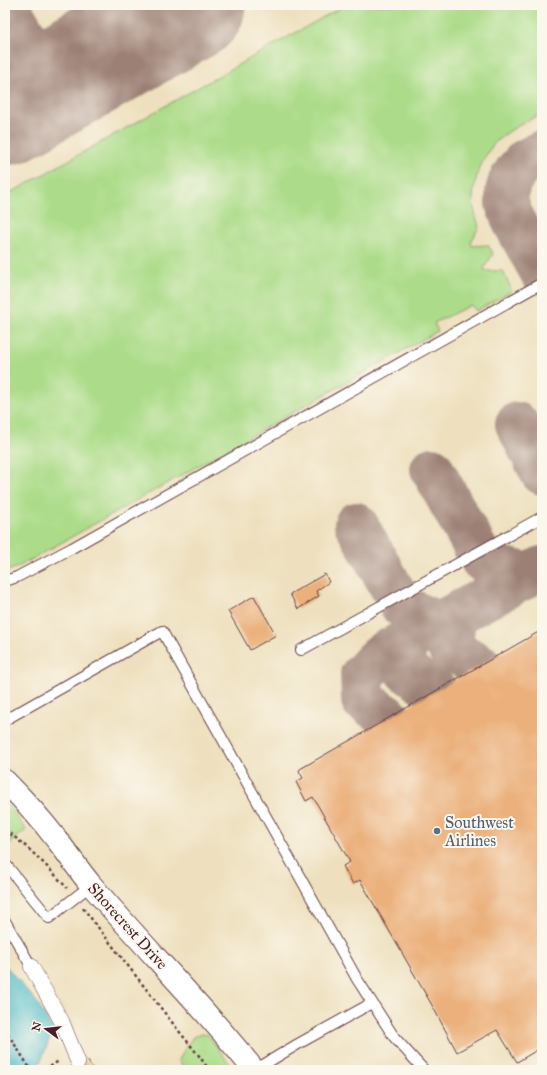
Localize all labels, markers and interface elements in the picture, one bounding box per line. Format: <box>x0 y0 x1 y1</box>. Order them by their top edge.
place label: Southwest Airlines <box>444 813 514 850</box>
marker: Southwest Airlines <box>432 826 442 836</box>
street label: Shorecrest Drive <box>84 879 172 973</box>
north arrow <box>26 1009 66 1049</box>
text: N <box>29 1020 44 1033</box>

